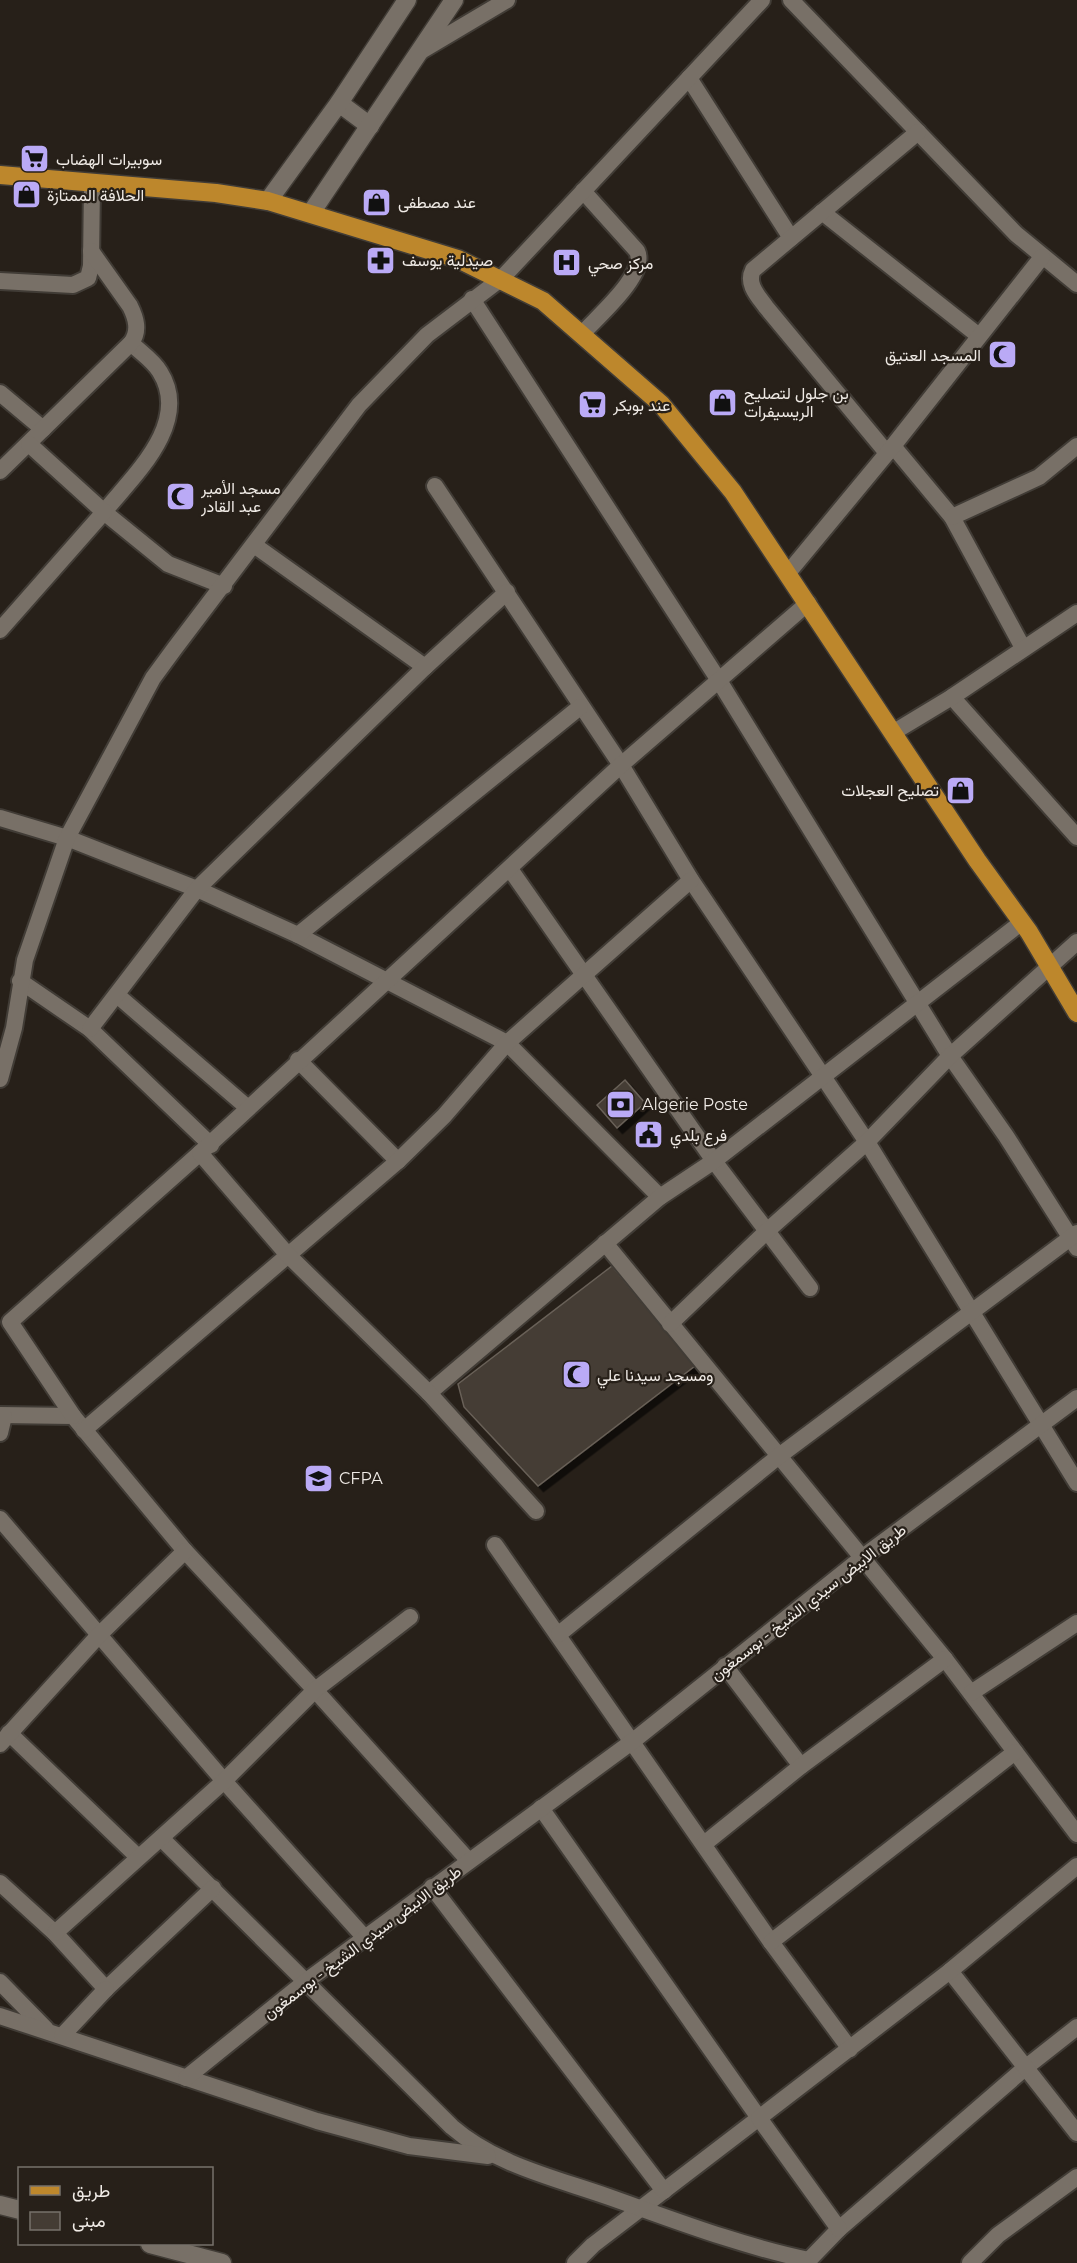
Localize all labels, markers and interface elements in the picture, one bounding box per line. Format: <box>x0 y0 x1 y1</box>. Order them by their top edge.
supermarket icon: سوبيرات الهضاب <box>19 143 51 175</box>
place label: سوبيرات الهضاب <box>56 150 162 170</box>
shop icon: الحلافة الممتازة <box>10 179 42 211</box>
place label: الحلافة الممتازة <box>47 186 144 206</box>
shop icon: عند مصطفى <box>361 186 393 218</box>
place label: عند مصطفى <box>398 193 476 213</box>
pharmacy icon: صيدلية يوسف <box>365 244 397 276</box>
hospital icon: مركز صحي <box>551 247 583 279</box>
place label: صيدلية يوسف <box>402 251 493 271</box>
place label: مركز صحي <box>588 254 653 277</box>
mosque icon: المسجد العتيق <box>986 339 1018 371</box>
place label: المسجد العتيق <box>885 346 981 366</box>
place label: بن جلول لتصليح الريسيفرات <box>744 384 849 422</box>
shop icon: بن جلول لتصليح الريسيفرات <box>707 386 739 418</box>
supermarket icon: عند بوبكر <box>576 389 608 421</box>
place label: عند بوبكر <box>612 396 670 416</box>
place label: مسجد الأمير عبد القادر <box>200 479 281 517</box>
mosque icon: مسجد الأمير عبد القادر <box>164 481 196 513</box>
shop icon: تصليح العجلات <box>944 774 976 806</box>
place label: تصليح العجلات <box>841 781 939 802</box>
bank icon: Algerie Poste <box>605 1088 637 1120</box>
place label: Algerie Poste <box>642 1095 748 1114</box>
public building icon: فرع بلدي <box>633 1119 665 1151</box>
place label: فرع بلدي <box>670 1126 727 1149</box>
mosque icon: ومسجد سيدنا علي <box>560 1359 592 1391</box>
place label: ومسجد سيدنا علي <box>597 1366 713 1389</box>
school or university icon: CFPA <box>302 1462 334 1494</box>
place label: CFPA <box>339 1469 383 1488</box>
street label: طريق الابيض سيدي الشيخ - بوسمغون <box>707 1520 912 1688</box>
street label: طريق الابيض سيدي الشيخ - بوسمغون <box>260 1862 468 2026</box>
legend <box>18 2167 213 2245</box>
text: طريق <box>72 2180 110 2202</box>
text: مبنى <box>72 2210 106 2232</box>

